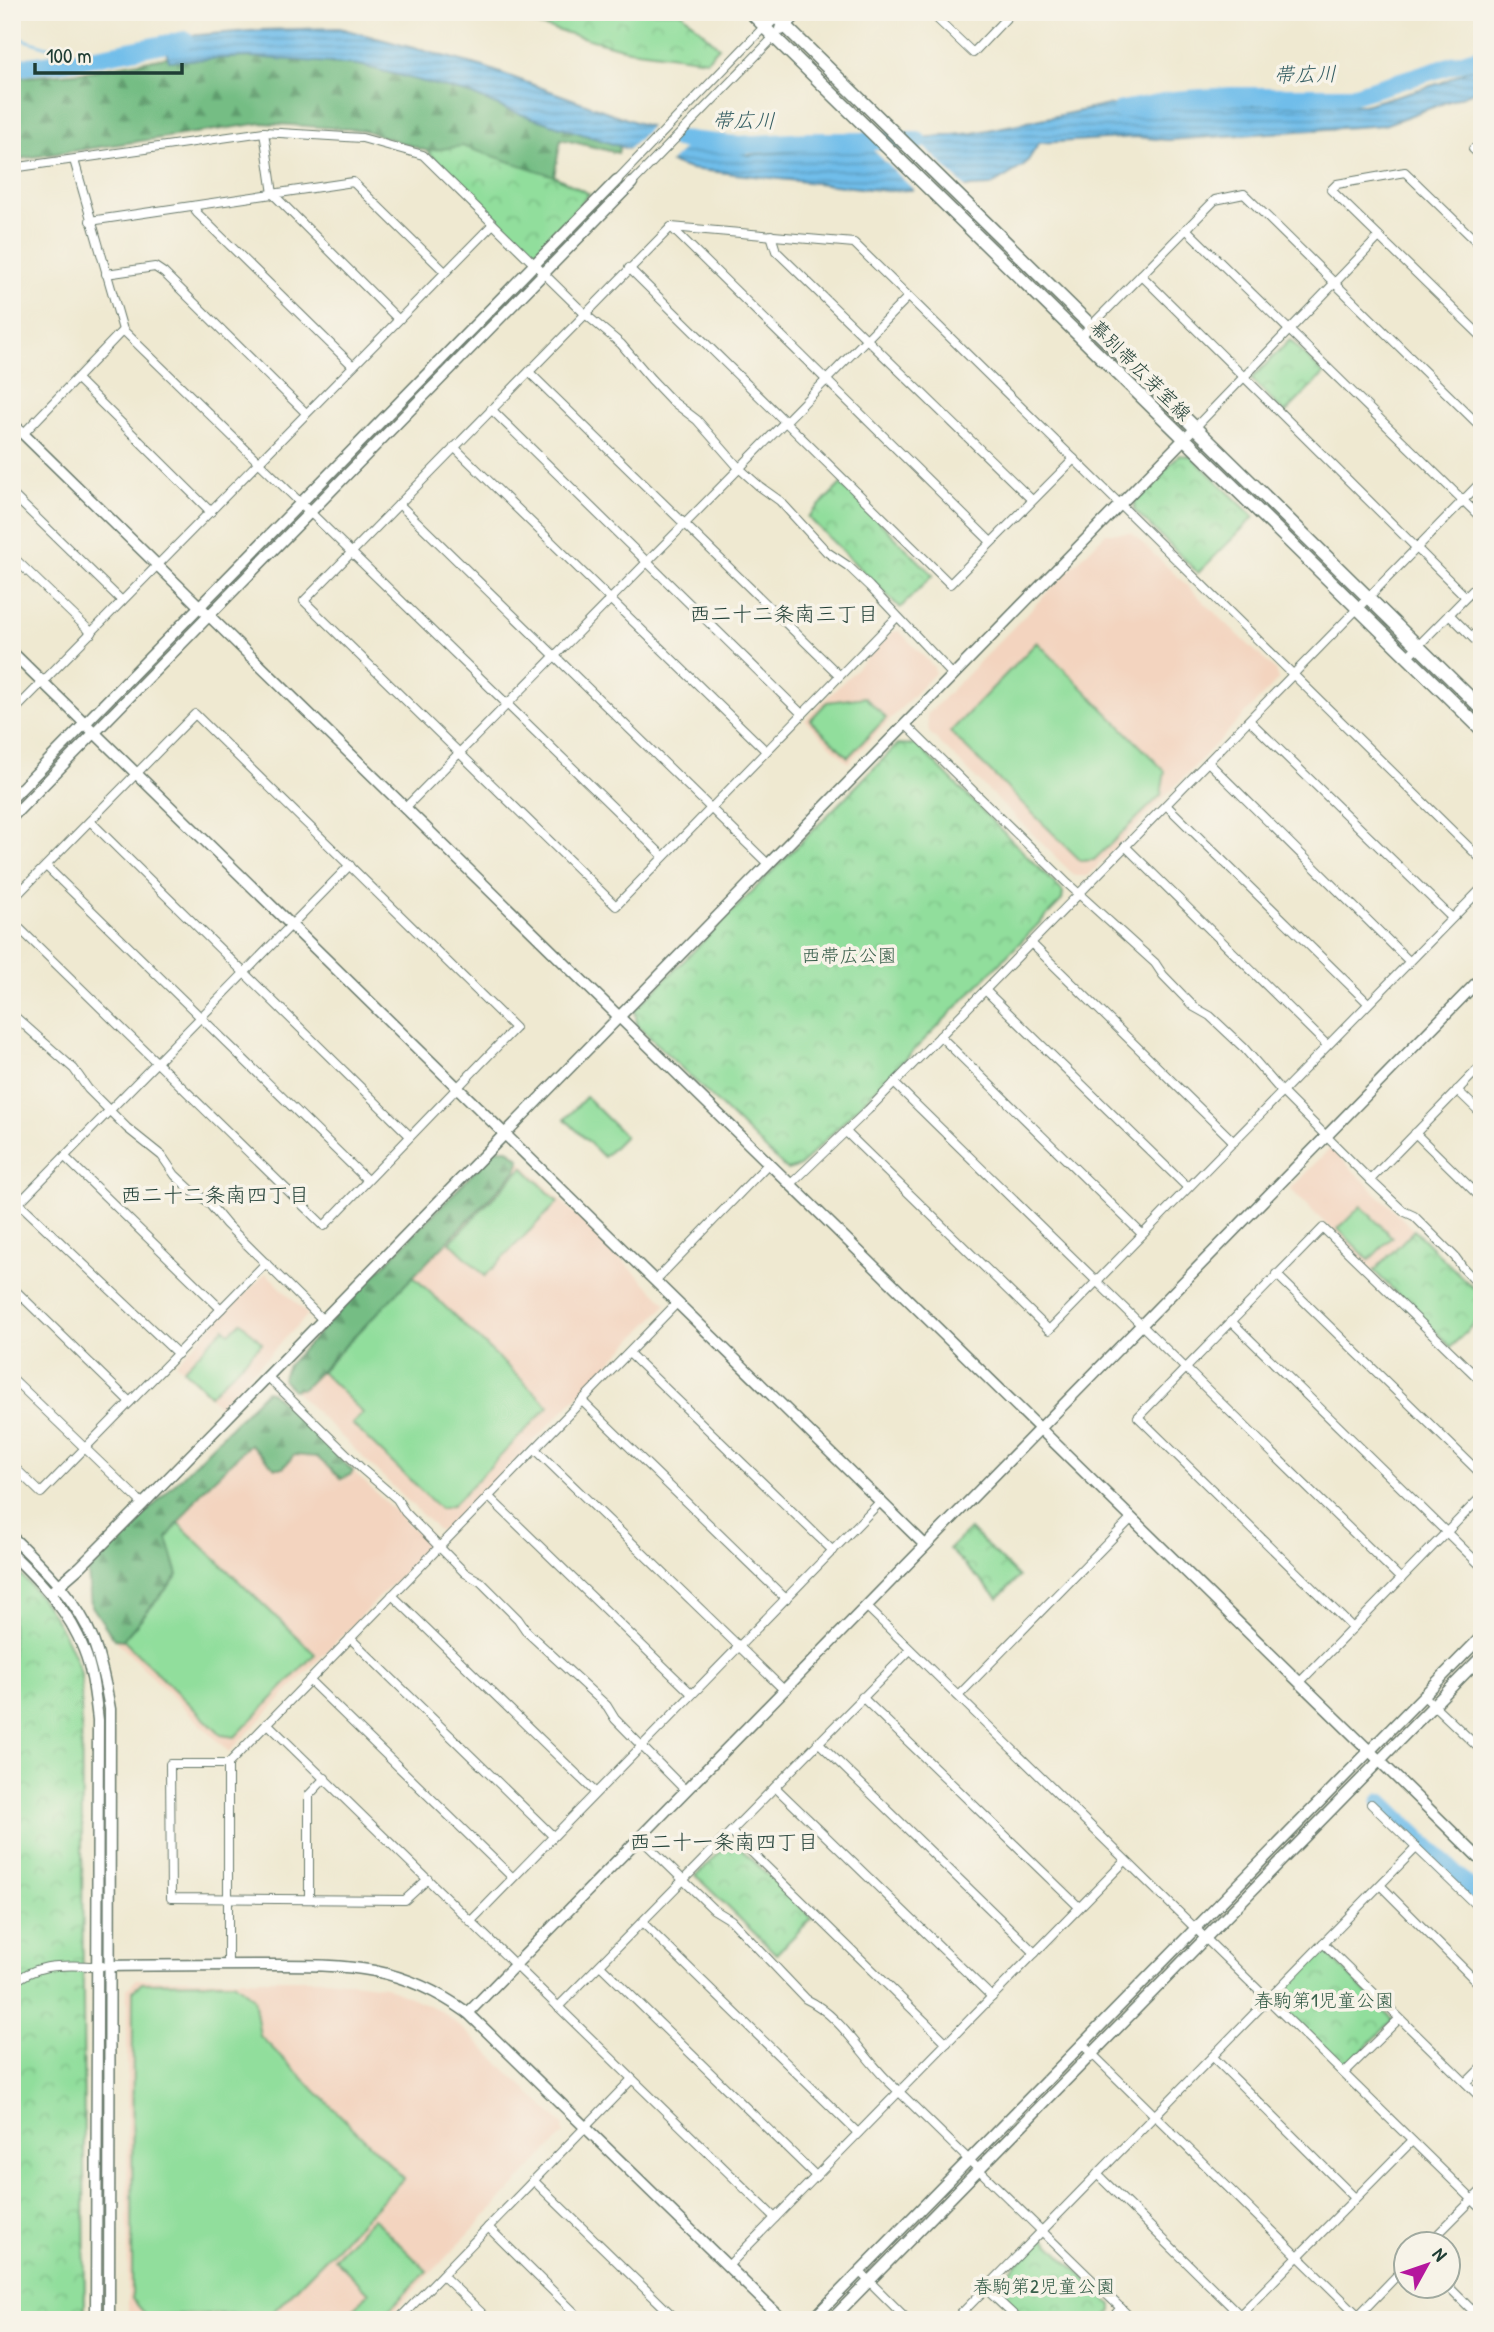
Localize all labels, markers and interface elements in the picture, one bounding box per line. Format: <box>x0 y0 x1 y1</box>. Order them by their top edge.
scale bar <box>35 32 182 76</box>
text: 100 m <box>46 41 92 70</box>
water label: 帯広川 <box>1273 59 1337 89</box>
water label: 帯広川 <box>712 105 776 135</box>
street label: 幕別帯広芽室線 <box>1085 314 1197 426</box>
district label: 西二十二条南三丁目 <box>690 599 879 628</box>
park label: 西帯広公園 <box>801 942 897 968</box>
district label: 西二十二条南四丁目 <box>121 1180 310 1209</box>
district label: 西二十一条南四丁目 <box>630 1827 819 1856</box>
park label: 春駒第1児童公園 <box>1254 1987 1394 2013</box>
north arrow <box>1392 2230 1462 2300</box>
text: N <box>1427 2242 1453 2266</box>
park label: 春駒第2児童公園 <box>973 2273 1115 2299</box>

